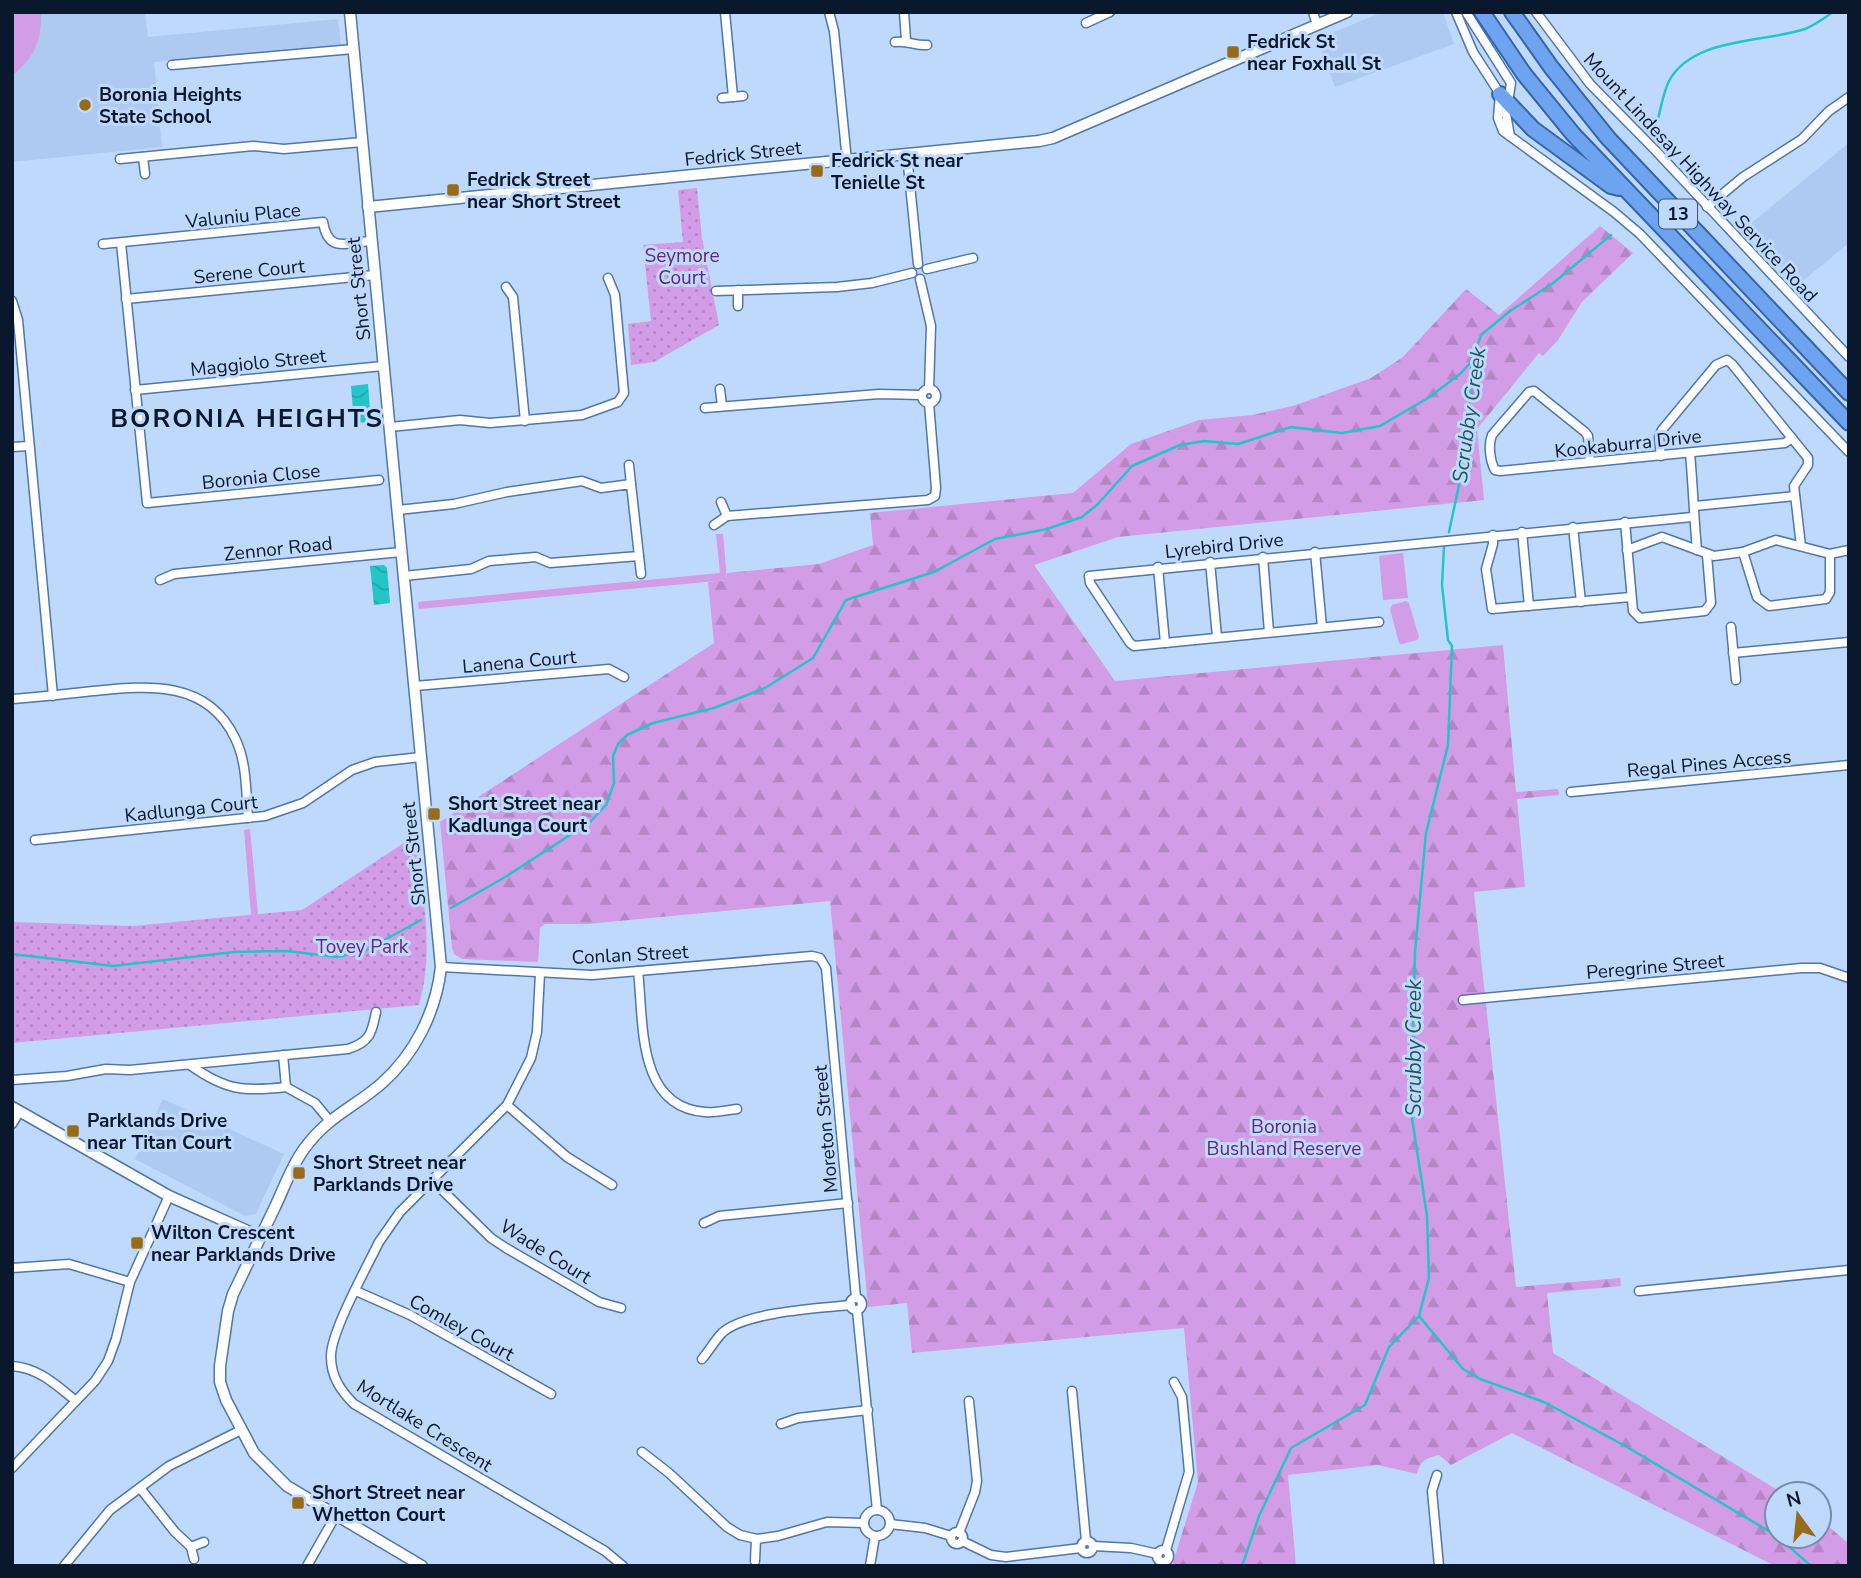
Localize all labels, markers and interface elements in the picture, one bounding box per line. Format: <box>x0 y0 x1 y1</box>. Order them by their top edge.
place label: Fedrick St near Foxhall St <box>1247 29 1381 77</box>
marker: Fedrick St near Foxhall St <box>1225 44 1241 60</box>
street label: Mount Lindesay Highway Service Road <box>1577 47 1823 308</box>
place label: Boronia Heights State School <box>99 82 242 130</box>
marker: Boronia Heights State School <box>77 97 93 113</box>
street label: Fedrick Street <box>683 135 803 173</box>
place label: Fedrick St near Tenielle St <box>831 148 964 196</box>
marker: Fedrick St near Tenielle St <box>809 163 825 179</box>
place label: Fedrick Street near Short Street <box>467 167 621 215</box>
marker: Fedrick Street near Short Street <box>445 182 461 198</box>
street label: Valuniu Place <box>183 197 302 235</box>
road number: 13 <box>1659 200 1697 229</box>
street label: Short Street <box>341 236 377 342</box>
park label: Seymore Court <box>644 243 720 291</box>
street label: Serene Court <box>192 253 306 291</box>
street label: Maggiolo Street <box>189 343 328 383</box>
water label: Scrubby Creek <box>1446 345 1492 485</box>
district label: BORONIA HEIGHTS <box>110 401 384 436</box>
street label: Kookaburra Drive <box>1553 423 1703 465</box>
street label: Boronia Close <box>201 458 322 496</box>
street label: Lyrebird Drive <box>1163 527 1285 565</box>
street label: Zennor Road <box>223 530 334 568</box>
street label: Lanena Court <box>461 644 578 680</box>
street label: Regal Pines Access <box>1626 744 1792 784</box>
street label: Kadlunga Court <box>123 789 259 829</box>
place label: Short Street near Kadlunga Court <box>448 791 602 839</box>
street label: Short Street <box>396 801 432 907</box>
marker: Short Street near Kadlunga Court <box>426 806 442 822</box>
park label: Tovey Park <box>316 934 409 960</box>
street label: Conlan Street <box>571 939 689 971</box>
street label: Peregrine Street <box>1585 948 1726 986</box>
water label: Scrubby Creek <box>1400 979 1428 1116</box>
street label: Moreton Street <box>807 1064 845 1194</box>
place label: Parklands Drive near Titan Court <box>87 1108 232 1156</box>
park label: Boronia Bushland Reserve <box>1207 1114 1361 1162</box>
marker: Parklands Drive near Titan Court <box>65 1123 81 1139</box>
place label: Short Street near Parklands Drive <box>313 1150 467 1198</box>
marker: Short Street near Parklands Drive <box>291 1165 307 1181</box>
street label: Wade Court <box>495 1213 596 1290</box>
place label: Wilton Crescent near Parklands Drive <box>151 1220 336 1268</box>
marker: Wilton Crescent near Parklands Drive <box>129 1235 145 1251</box>
street label: Comley Court <box>404 1288 519 1368</box>
street label: Mortlake Crescent <box>352 1374 498 1478</box>
place label: Short Street near Whetton Court <box>312 1480 466 1528</box>
north arrow <box>1763 1480 1833 1550</box>
text: N <box>1784 1485 1804 1514</box>
marker: Short Street near Whetton Court <box>290 1495 306 1511</box>

